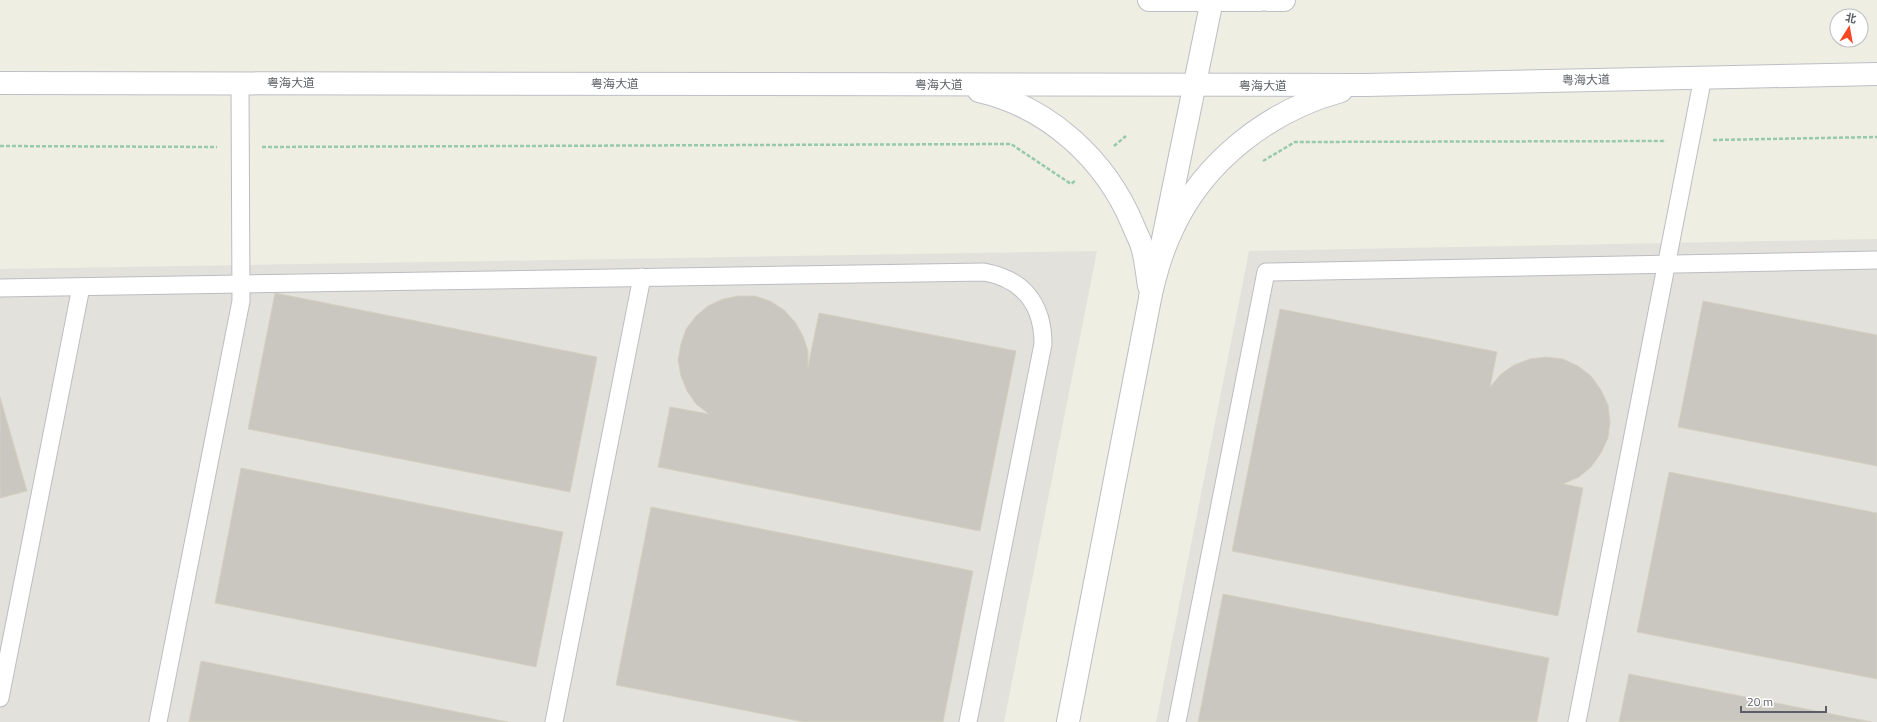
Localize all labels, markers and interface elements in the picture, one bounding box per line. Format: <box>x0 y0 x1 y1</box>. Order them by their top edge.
north arrow <box>1829 8 1869 48</box>
text: 北 <box>1844 9 1858 27</box>
street label: 粤海大道 <box>1562 70 1610 89</box>
street label: 粤海大道 <box>267 73 315 92</box>
street label: 粤海大道 <box>591 74 639 93</box>
street label: 粤海大道 <box>915 75 963 94</box>
street label: 粤海大道 <box>1239 76 1287 95</box>
scale bar <box>1741 688 1826 714</box>
text: 20 m <box>1747 692 1773 711</box>

